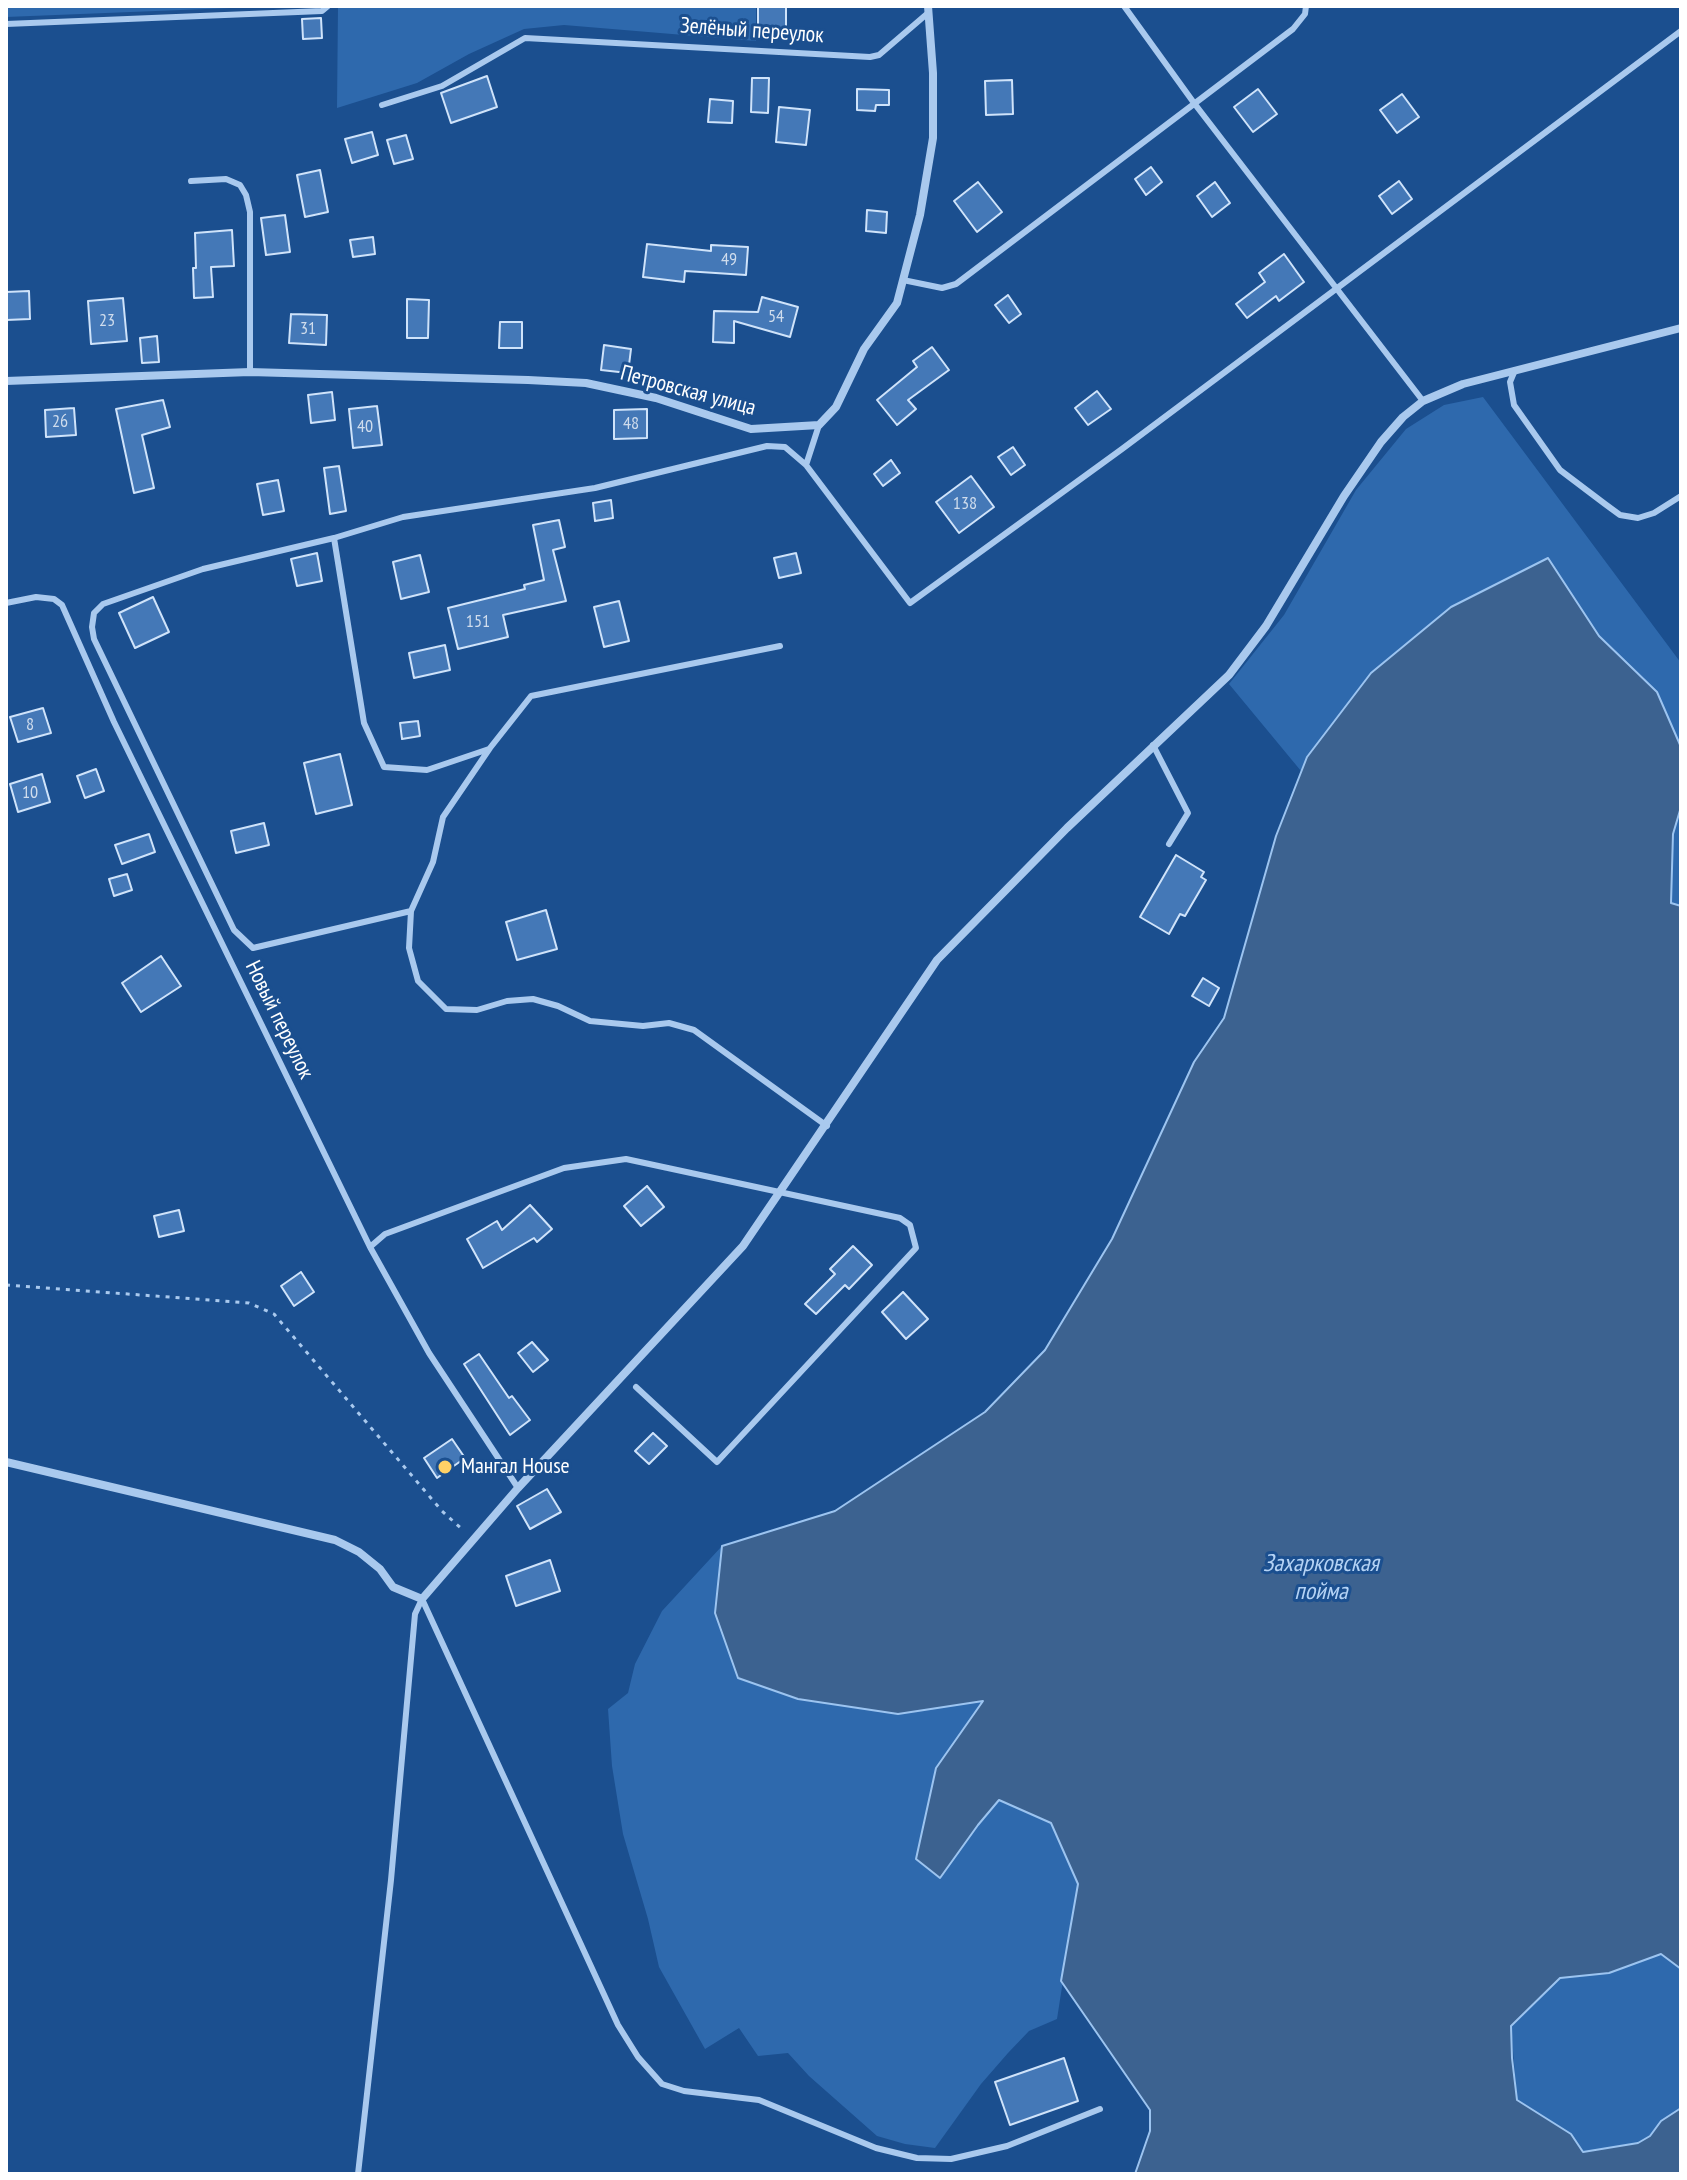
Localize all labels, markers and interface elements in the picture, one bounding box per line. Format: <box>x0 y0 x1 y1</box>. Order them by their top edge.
street label: Зелёный переулок <box>679 13 825 49</box>
house number: 49 <box>721 249 737 271</box>
house number: 54 <box>768 306 784 328</box>
house number: 23 <box>99 310 115 332</box>
house number: 31 <box>300 318 316 340</box>
street label: Петровская улица <box>617 360 759 422</box>
house number: 26 <box>52 411 68 433</box>
house number: 48 <box>623 413 639 435</box>
house number: 40 <box>357 416 373 438</box>
house number: 138 <box>953 493 977 515</box>
house number: 151 <box>466 611 490 633</box>
house number: 8 <box>26 714 34 736</box>
house number: 10 <box>22 782 38 804</box>
street label: Новый переулок <box>239 957 319 1083</box>
place label: Мангал House <box>461 1454 570 1480</box>
marker: Мангал House <box>436 1458 454 1476</box>
water label: Захарковская пойма <box>1263 1550 1379 1606</box>

